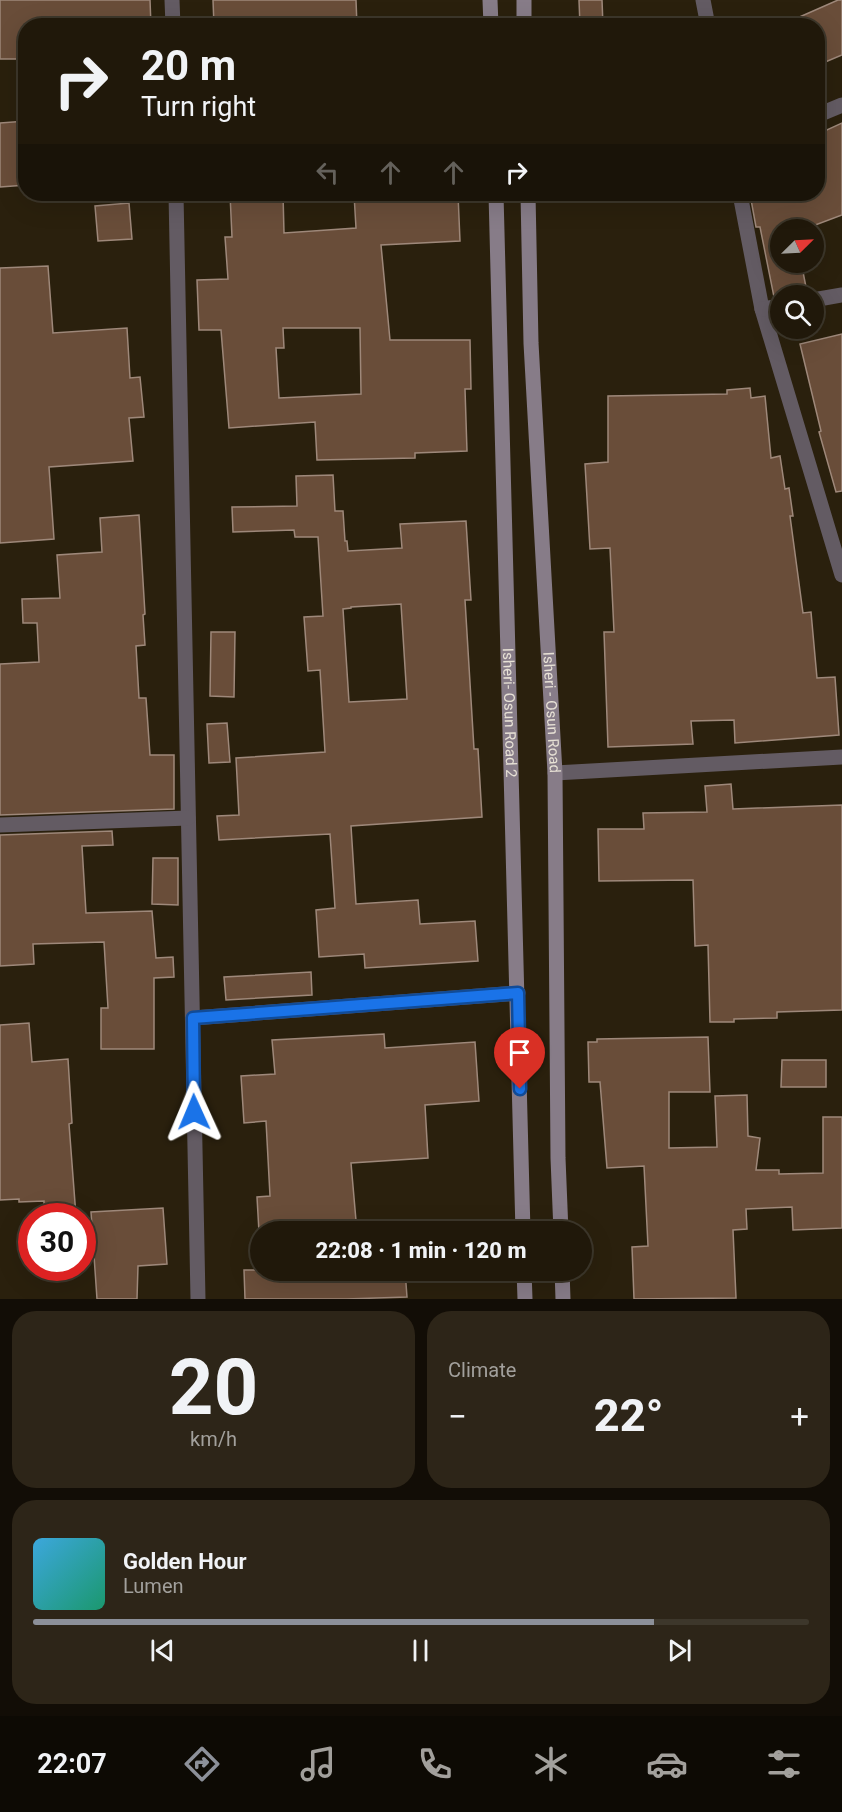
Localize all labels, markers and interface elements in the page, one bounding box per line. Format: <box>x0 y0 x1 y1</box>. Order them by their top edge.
text: 20 m <box>141 41 236 90</box>
icon: right <box>42 42 120 120</box>
text: Turn right <box>141 91 256 123</box>
icon: left <box>311 156 344 189</box>
icon: ahead <box>374 156 407 189</box>
icon: ahead <box>437 156 470 189</box>
icon: right <box>500 156 533 189</box>
north arrow <box>770 219 824 273</box>
map controls <box>770 219 824 339</box>
button: search <box>770 285 824 339</box>
street label: Isheri- Osun Road 2 <box>499 648 520 778</box>
street label: Isheri - Osun Road <box>539 651 564 773</box>
pin <box>494 1027 545 1089</box>
icon: arrive <box>503 1036 536 1069</box>
position arrow <box>162 1080 226 1144</box>
speed limit sign: 30 <box>18 1203 96 1281</box>
text: 22:08 · 1 min · 120 m <box>316 1238 526 1263</box>
text: 20 <box>169 1342 258 1433</box>
text: Climate <box>448 1358 516 1382</box>
text: 22° <box>594 1389 663 1442</box>
text: − <box>448 1397 467 1436</box>
text: + <box>790 1397 809 1436</box>
text: km/h <box>190 1427 237 1451</box>
text: Golden Hour <box>123 1549 247 1574</box>
text: Lumen <box>123 1574 184 1598</box>
icon: previous <box>146 1634 179 1667</box>
icon: pause <box>404 1634 437 1667</box>
icon: next <box>663 1634 696 1667</box>
icon: directions <box>181 1743 223 1785</box>
icon: music <box>297 1743 339 1785</box>
icon: phone <box>414 1743 456 1785</box>
icon: climate <box>530 1743 572 1785</box>
icon: car <box>646 1743 688 1785</box>
icon: filters <box>763 1743 805 1785</box>
text: 22:07 <box>37 1748 107 1780</box>

